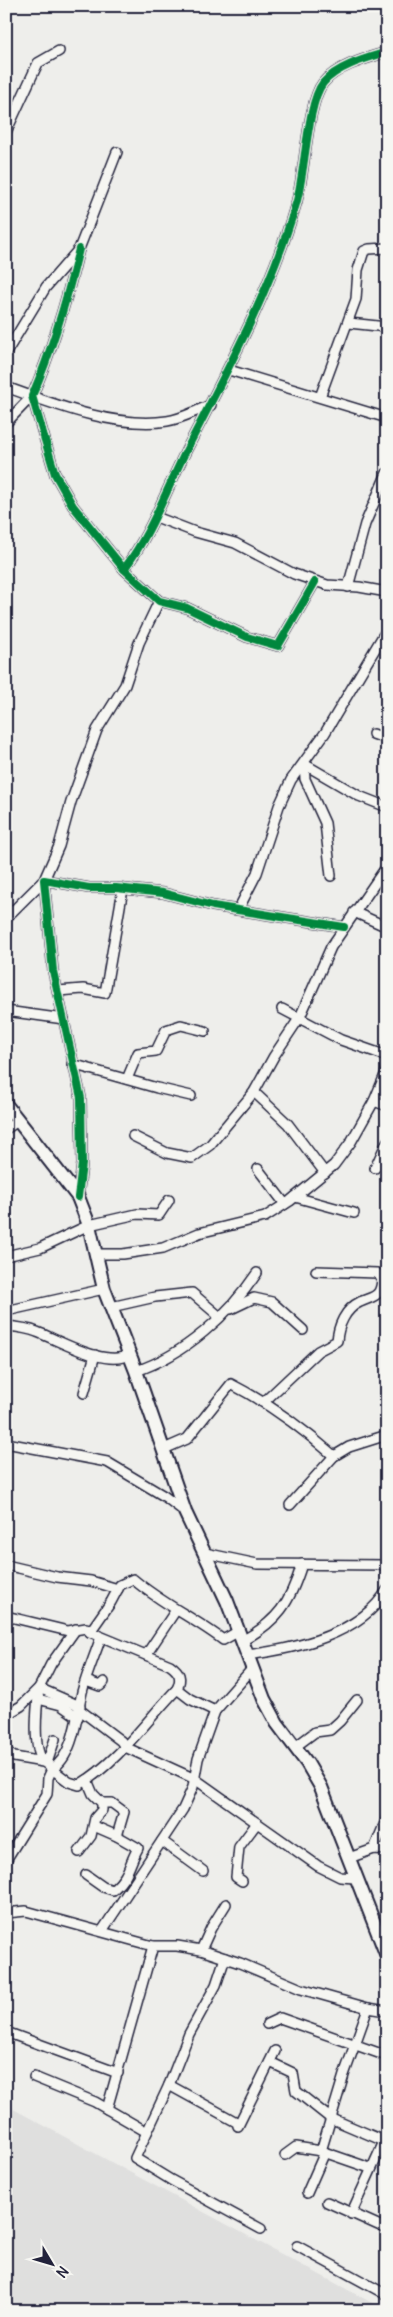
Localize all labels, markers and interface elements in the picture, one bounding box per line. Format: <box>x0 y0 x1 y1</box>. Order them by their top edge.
north arrow <box>28 2240 78 2290</box>
text: N <box>52 2263 72 2281</box>

